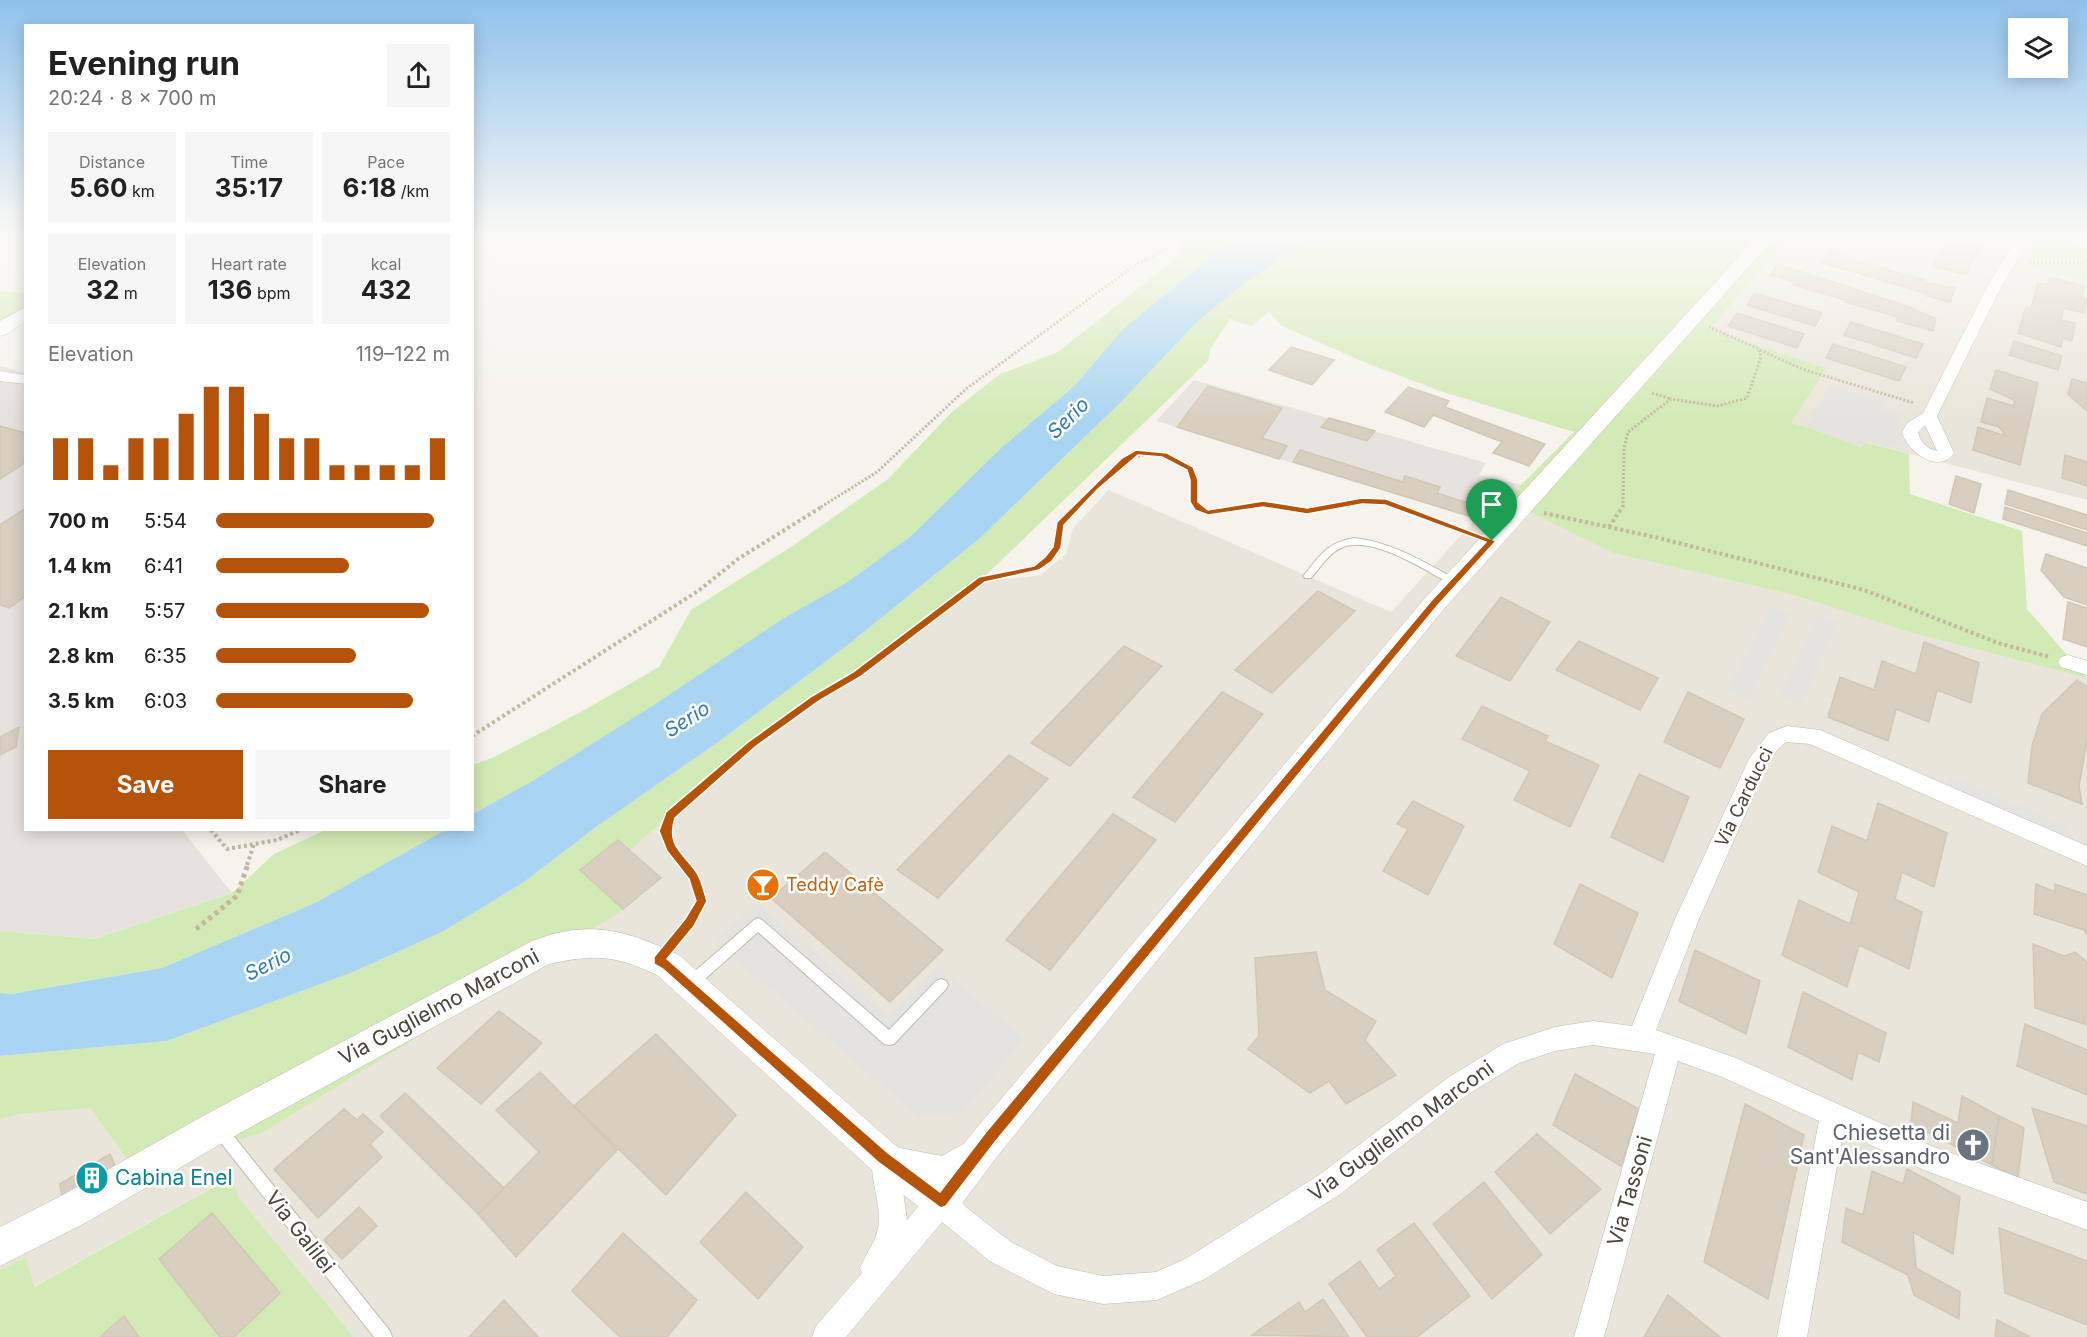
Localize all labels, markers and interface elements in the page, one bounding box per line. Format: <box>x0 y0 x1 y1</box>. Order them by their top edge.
map controls <box>2008 18 2068 78</box>
button: layers <box>2008 18 2068 78</box>
text: Evening run <box>48 43 240 83</box>
button: share <box>387 44 450 107</box>
text: 20:24 · 8 × 700 m <box>48 86 217 110</box>
text: Distance <box>79 152 145 172</box>
text: Time <box>230 152 268 172</box>
text: Pace <box>367 152 405 172</box>
text: 5.60 <box>69 172 128 203</box>
text: 35:17 <box>215 172 283 203</box>
text: 6:18 <box>343 172 396 203</box>
text: km <box>128 181 155 201</box>
text: /km <box>396 181 429 201</box>
text: Elevation <box>78 254 146 274</box>
text: Heart rate <box>211 254 287 274</box>
text: kcal <box>371 254 401 274</box>
text: 32 <box>86 274 119 305</box>
text: 136 <box>208 274 252 305</box>
text: 432 <box>361 274 411 305</box>
text: m <box>119 283 138 303</box>
text: bpm <box>252 283 291 303</box>
text: Elevation <box>48 342 134 366</box>
text: 119–122 m <box>356 342 450 366</box>
water label: Serio <box>1042 392 1094 444</box>
pin <box>1466 479 1517 541</box>
icon: arrive <box>1475 488 1508 521</box>
text: 700 m <box>48 509 109 533</box>
text: 5:54 <box>144 509 187 533</box>
text: 1.4 km <box>48 554 111 578</box>
text: 6:41 <box>144 554 183 578</box>
text: 2.1 km <box>48 599 109 623</box>
text: 5:57 <box>144 599 185 623</box>
text: 2.8 km <box>48 644 114 668</box>
text: 6:35 <box>144 644 187 668</box>
text: 3.5 km <box>48 689 114 713</box>
text: 6:03 <box>144 689 187 713</box>
water label: Serio <box>660 696 714 742</box>
street label: Via Carducci <box>1710 744 1777 850</box>
button: Save <box>48 750 243 819</box>
button: Share <box>255 750 450 819</box>
bar icon: Teddy Cafè <box>745 867 781 903</box>
place label: Teddy Cafè <box>786 874 884 895</box>
water label: Serio <box>241 942 295 986</box>
street label: Via Guglielmo Marconi <box>334 943 543 1070</box>
street label: Via Guglielmo Marconi <box>1303 1055 1498 1206</box>
place label: Chiesetta di Sant'Alessandro <box>1790 1120 1950 1169</box>
church icon: Chiesetta di Sant'Alessandro <box>1955 1127 1991 1163</box>
street label: Via Tassoni <box>1602 1133 1657 1249</box>
building icon: Cabina Enel <box>74 1160 110 1196</box>
place label: Cabina Enel <box>115 1165 233 1190</box>
street label: Via Galilei <box>261 1186 340 1278</box>

